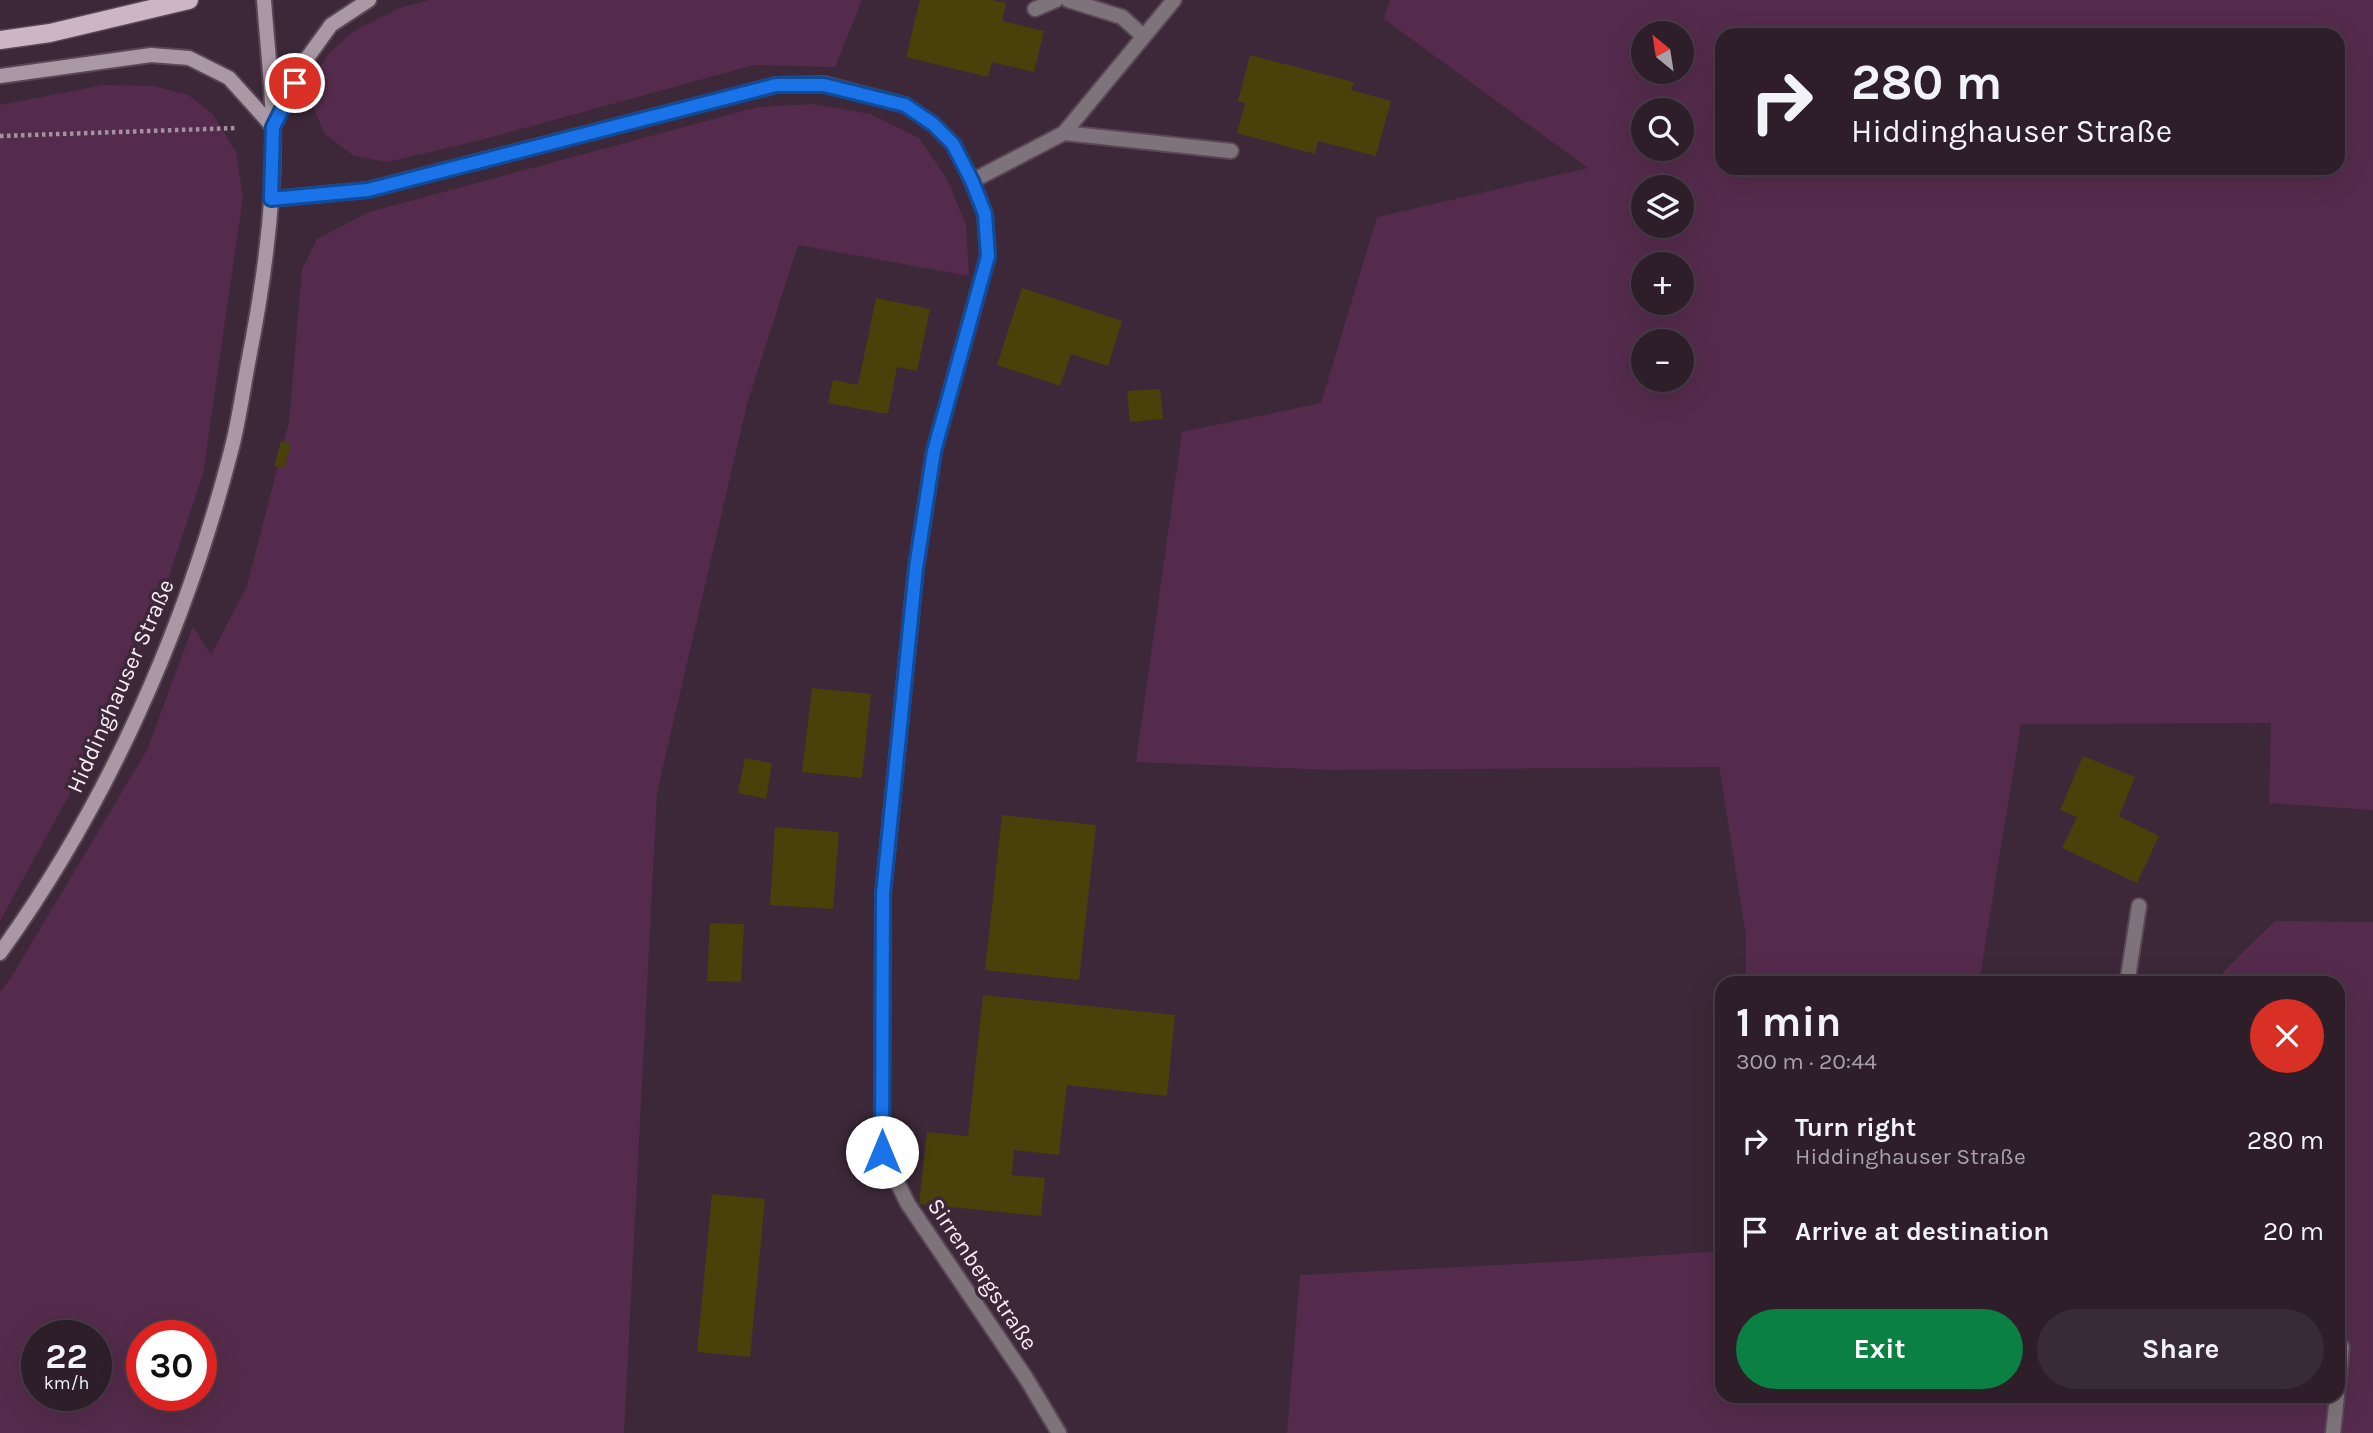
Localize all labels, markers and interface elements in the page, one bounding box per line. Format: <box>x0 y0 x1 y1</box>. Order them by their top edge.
north arrow <box>1631 21 1694 84</box>
map controls <box>1631 21 1694 392</box>
pin <box>265 53 325 113</box>
text: 280 m <box>1851 54 2002 111</box>
icon: right <box>1736 56 1827 147</box>
icon: arrive <box>276 64 314 102</box>
button: search <box>1631 98 1694 161</box>
text: Hiddinghauser Straße <box>1851 113 2172 150</box>
button: layers <box>1631 175 1694 238</box>
button: + <box>1631 252 1694 315</box>
button: − <box>1631 329 1694 392</box>
street label: Hiddinghauser Straße <box>61 575 180 797</box>
text: 1 min <box>1736 997 1841 1047</box>
button: close <box>2250 999 2324 1073</box>
text: 300 m · 20:44 <box>1736 1048 1877 1075</box>
text: Turn right <box>1795 1112 1916 1143</box>
position arrow <box>845 1115 919 1189</box>
icon: right <box>1736 1122 1774 1160</box>
text: 280 m <box>2247 1125 2324 1156</box>
text: Hiddinghauser Straße <box>1795 1143 2026 1170</box>
street label: Sirrenbergstraße <box>922 1193 1043 1355</box>
icon: arrive <box>1736 1213 1774 1251</box>
text: Arrive at destination <box>1795 1216 2049 1247</box>
text: 20 m <box>2263 1216 2324 1247</box>
button: Exit <box>1736 1309 2023 1389</box>
button: Share <box>2037 1309 2324 1389</box>
speed limit sign: 30 <box>126 1320 217 1411</box>
text: 22 <box>45 1336 88 1377</box>
text: km/h <box>44 1372 89 1394</box>

